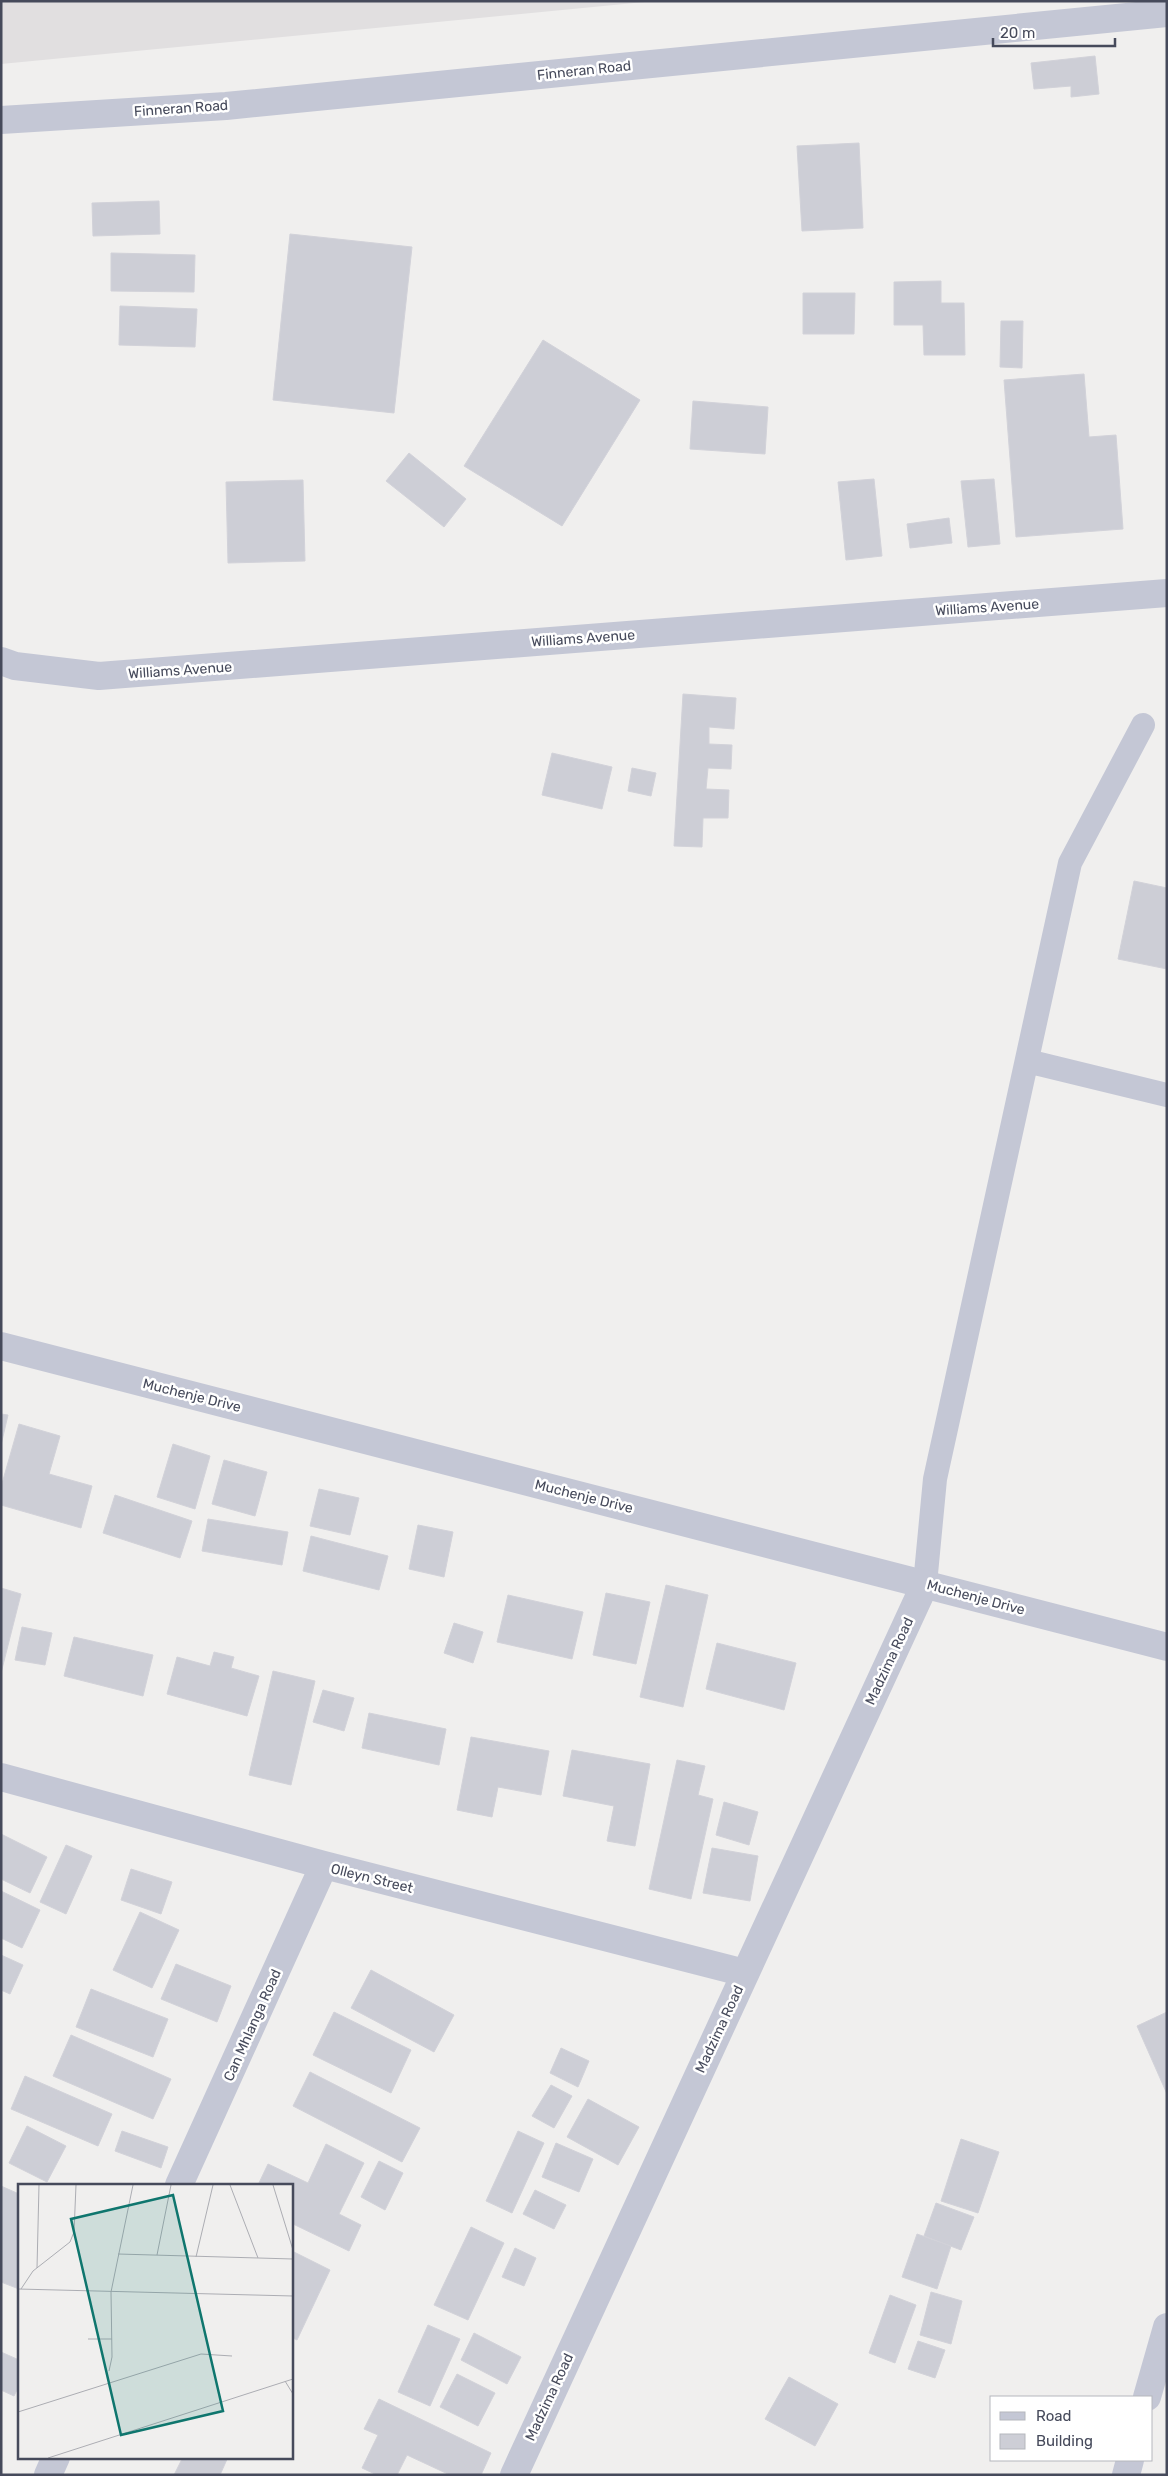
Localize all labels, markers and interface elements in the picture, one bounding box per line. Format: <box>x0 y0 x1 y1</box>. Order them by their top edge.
scale bar <box>993 15 1116 47</box>
text: 20 m <box>1000 24 1035 42</box>
street label: Finneran Road <box>536 57 632 84</box>
street label: Finneran Road <box>133 97 229 120</box>
street label: Williams Avenue <box>934 595 1040 620</box>
street label: Williams Avenue <box>530 626 636 651</box>
street label: Williams Avenue <box>127 658 233 683</box>
street label: Muchenje Drive <box>141 1375 243 1416</box>
street label: Muchenje Drive <box>533 1476 635 1517</box>
street label: Muchenje Drive <box>925 1576 1027 1619</box>
street label: Madzima Road <box>862 1615 917 1708</box>
street label: Olleyn Street <box>329 1860 415 1897</box>
street label: Can Mhlanga Road <box>220 1967 285 2084</box>
street label: Madzima Road <box>692 1983 747 2076</box>
inset map <box>18 2184 292 2458</box>
street label: Madzima Road <box>522 2351 577 2444</box>
legend <box>990 2396 1153 2461</box>
text: Road <box>1036 2407 1072 2425</box>
text: Building <box>1036 2432 1093 2450</box>

